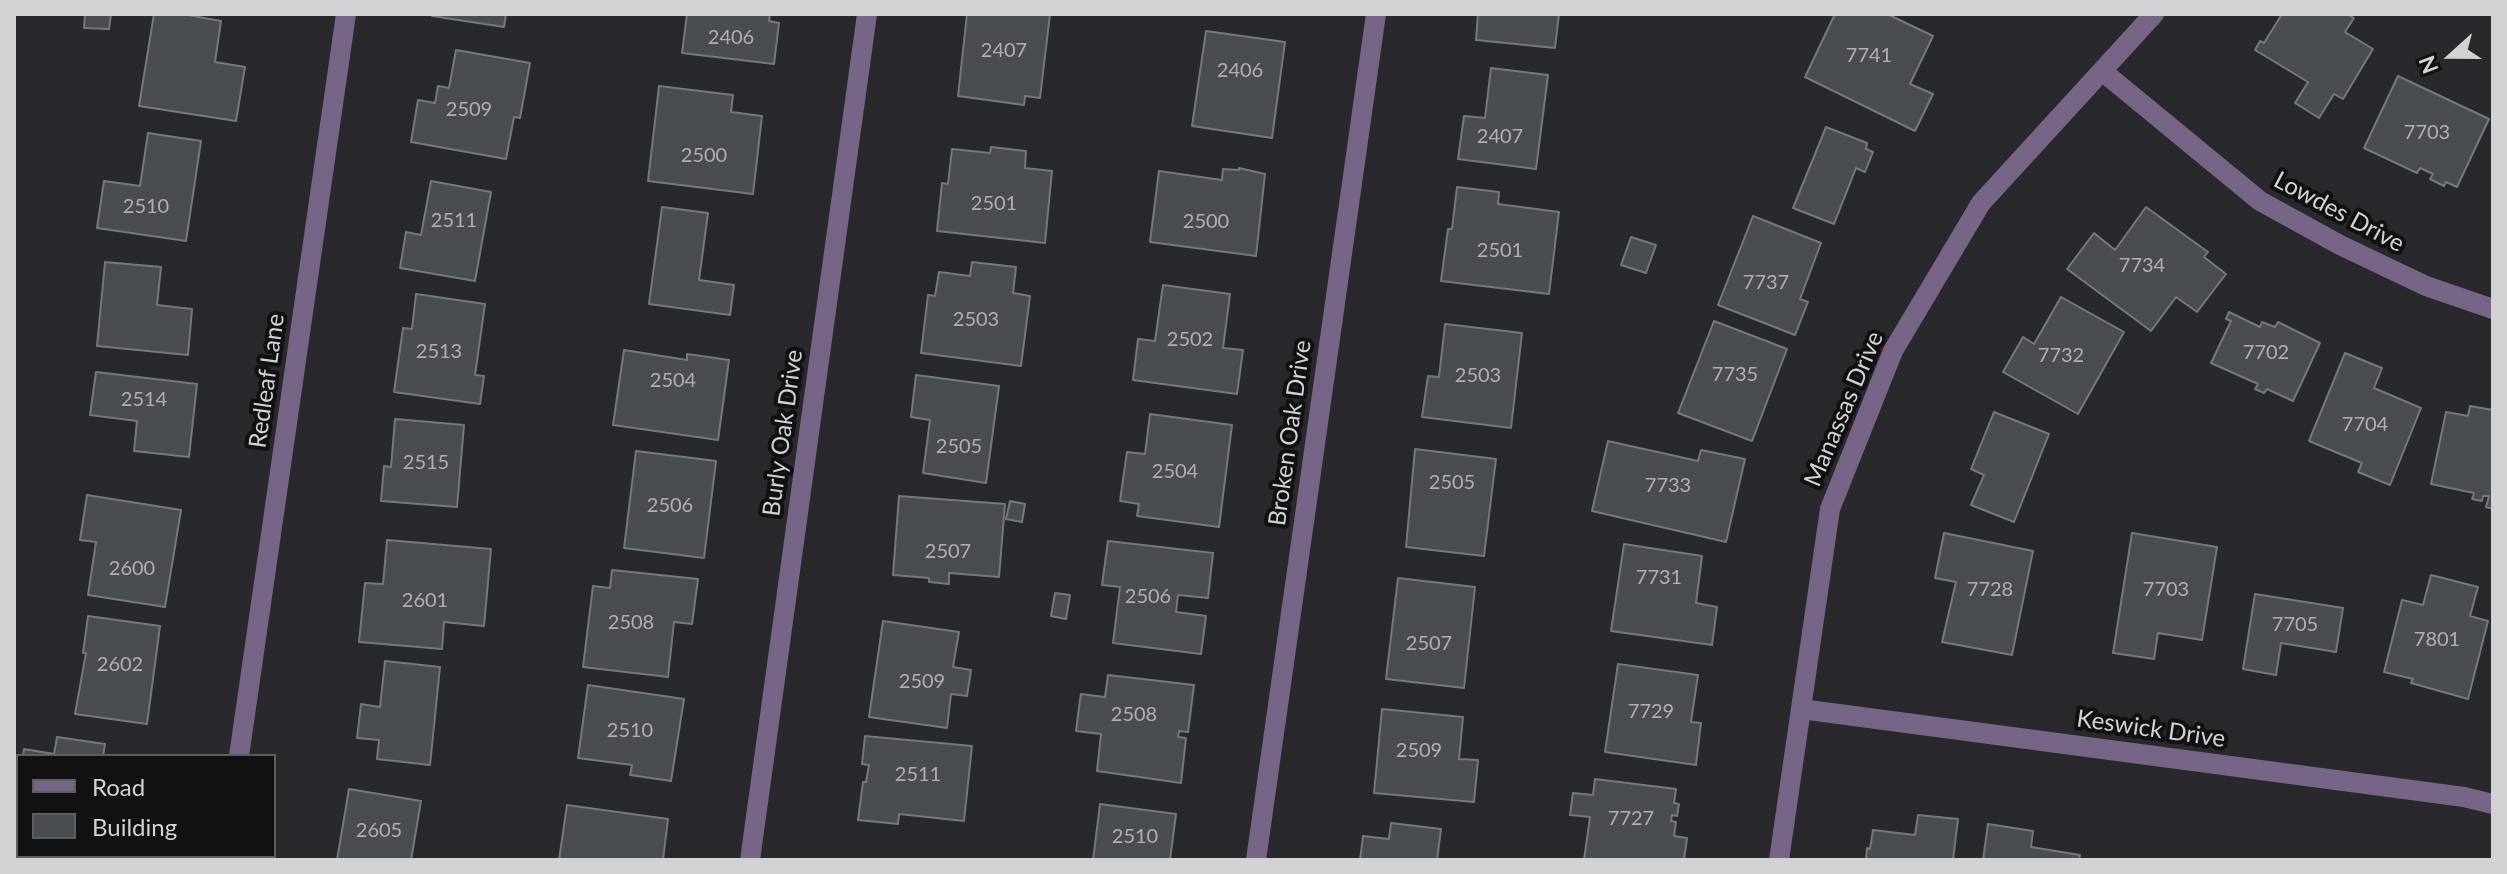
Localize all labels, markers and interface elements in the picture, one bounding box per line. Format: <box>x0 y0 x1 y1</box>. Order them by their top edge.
north arrow <box>2411 16 2491 96</box>
house number: 2406 <box>708 26 754 50</box>
house number: 2407 <box>981 39 1027 63</box>
house number: 7741 <box>1846 44 1892 68</box>
text: N <box>2412 52 2444 78</box>
house number: 2406 <box>1217 59 1263 83</box>
house number: 2509 <box>446 98 492 122</box>
house number: 7703 <box>2404 121 2450 145</box>
house number: 2407 <box>1477 125 1523 149</box>
house number: 2500 <box>681 144 727 168</box>
street label: Lowdes Drive <box>2269 166 2409 258</box>
house number: 2501 <box>971 192 1017 216</box>
house number: 2510 <box>123 195 169 219</box>
house number: 2511 <box>431 209 477 233</box>
house number: 2500 <box>1183 210 1229 234</box>
house number: 2501 <box>1477 239 1523 263</box>
house number: 7734 <box>2119 254 2165 278</box>
house number: 7737 <box>1743 271 1789 295</box>
house number: 2503 <box>953 308 999 332</box>
street label: Redleaf Lane <box>243 312 291 450</box>
street label: Manassas Drive <box>1798 327 1890 491</box>
house number: 2502 <box>1167 328 1213 352</box>
street label: Broken Oak Drive <box>1263 338 1317 528</box>
house number: 2513 <box>416 340 462 364</box>
house number: 7702 <box>2243 341 2289 365</box>
house number: 7732 <box>2038 344 2084 368</box>
street label: Burly Oak Drive <box>757 348 809 518</box>
house number: 7735 <box>1712 363 1758 387</box>
house number: 2503 <box>1455 364 1501 388</box>
house number: 2504 <box>650 369 696 393</box>
house number: 2514 <box>121 388 167 412</box>
house number: 7704 <box>2342 413 2388 437</box>
house number: 2505 <box>936 435 982 459</box>
house number: 2515 <box>403 451 449 475</box>
house number: 2504 <box>1152 460 1198 484</box>
house number: 2505 <box>1429 471 1475 495</box>
house number: 7733 <box>1645 474 1691 498</box>
house number: 2506 <box>647 494 693 518</box>
house number: 2507 <box>925 540 971 564</box>
house number: 2600 <box>109 557 155 581</box>
house number: 7731 <box>1636 566 1682 590</box>
house number: 7728 <box>1967 578 2013 602</box>
house number: 7703 <box>2143 578 2189 602</box>
house number: 2506 <box>1125 585 1171 609</box>
house number: 2601 <box>402 589 448 613</box>
house number: 2508 <box>608 611 654 635</box>
house number: 7705 <box>2272 613 2318 637</box>
house number: 7801 <box>2414 628 2460 652</box>
house number: 2507 <box>1406 632 1452 656</box>
house number: 2602 <box>97 653 143 677</box>
house number: 2509 <box>899 670 945 694</box>
house number: 7729 <box>1628 700 1674 724</box>
house number: 2508 <box>1111 703 1157 727</box>
street label: Keswick Drive <box>2075 704 2227 754</box>
house number: 2510 <box>607 719 653 743</box>
house number: 2509 <box>1396 739 1442 763</box>
legend <box>16 754 276 858</box>
house number: 2511 <box>895 763 941 787</box>
text: Road <box>92 772 145 801</box>
house number: 7727 <box>1608 807 1654 831</box>
text: Building <box>92 812 177 841</box>
house number: 2605 <box>356 819 402 843</box>
house number: 2510 <box>1112 825 1158 849</box>

